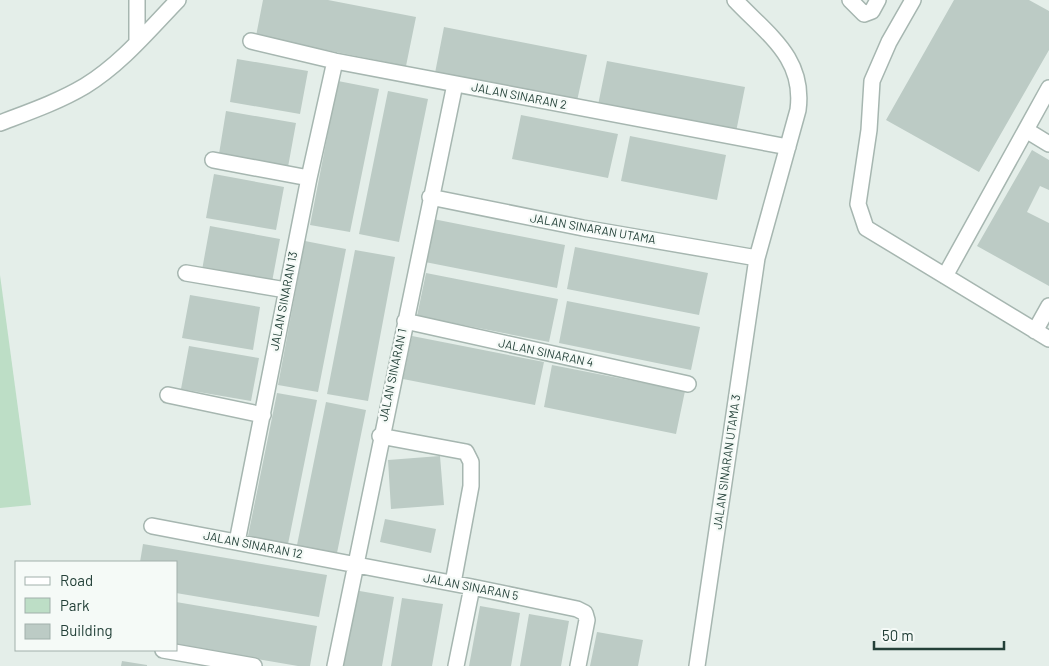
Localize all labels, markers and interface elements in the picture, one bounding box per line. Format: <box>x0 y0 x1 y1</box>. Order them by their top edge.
street label: JALAN SINARAN 2 <box>470 79 568 111</box>
street label: JALAN SINARAN UTAMA <box>529 210 657 246</box>
street label: JALAN SINARAN 13 <box>267 250 299 352</box>
street label: JALAN SINARAN 1 <box>375 327 409 422</box>
street label: JALAN SINARAN 4 <box>497 335 595 369</box>
street label: JALAN SINARAN UTAMA 3 <box>710 394 742 530</box>
street label: JALAN SINARAN 12 <box>202 528 304 561</box>
legend <box>15 561 178 651</box>
street label: JALAN SINARAN 5 <box>422 570 520 602</box>
text: Road <box>60 571 93 589</box>
text: Park <box>60 596 90 614</box>
scale bar <box>874 618 1004 650</box>
text: Building <box>60 621 113 639</box>
text: 50 m <box>882 626 914 644</box>

